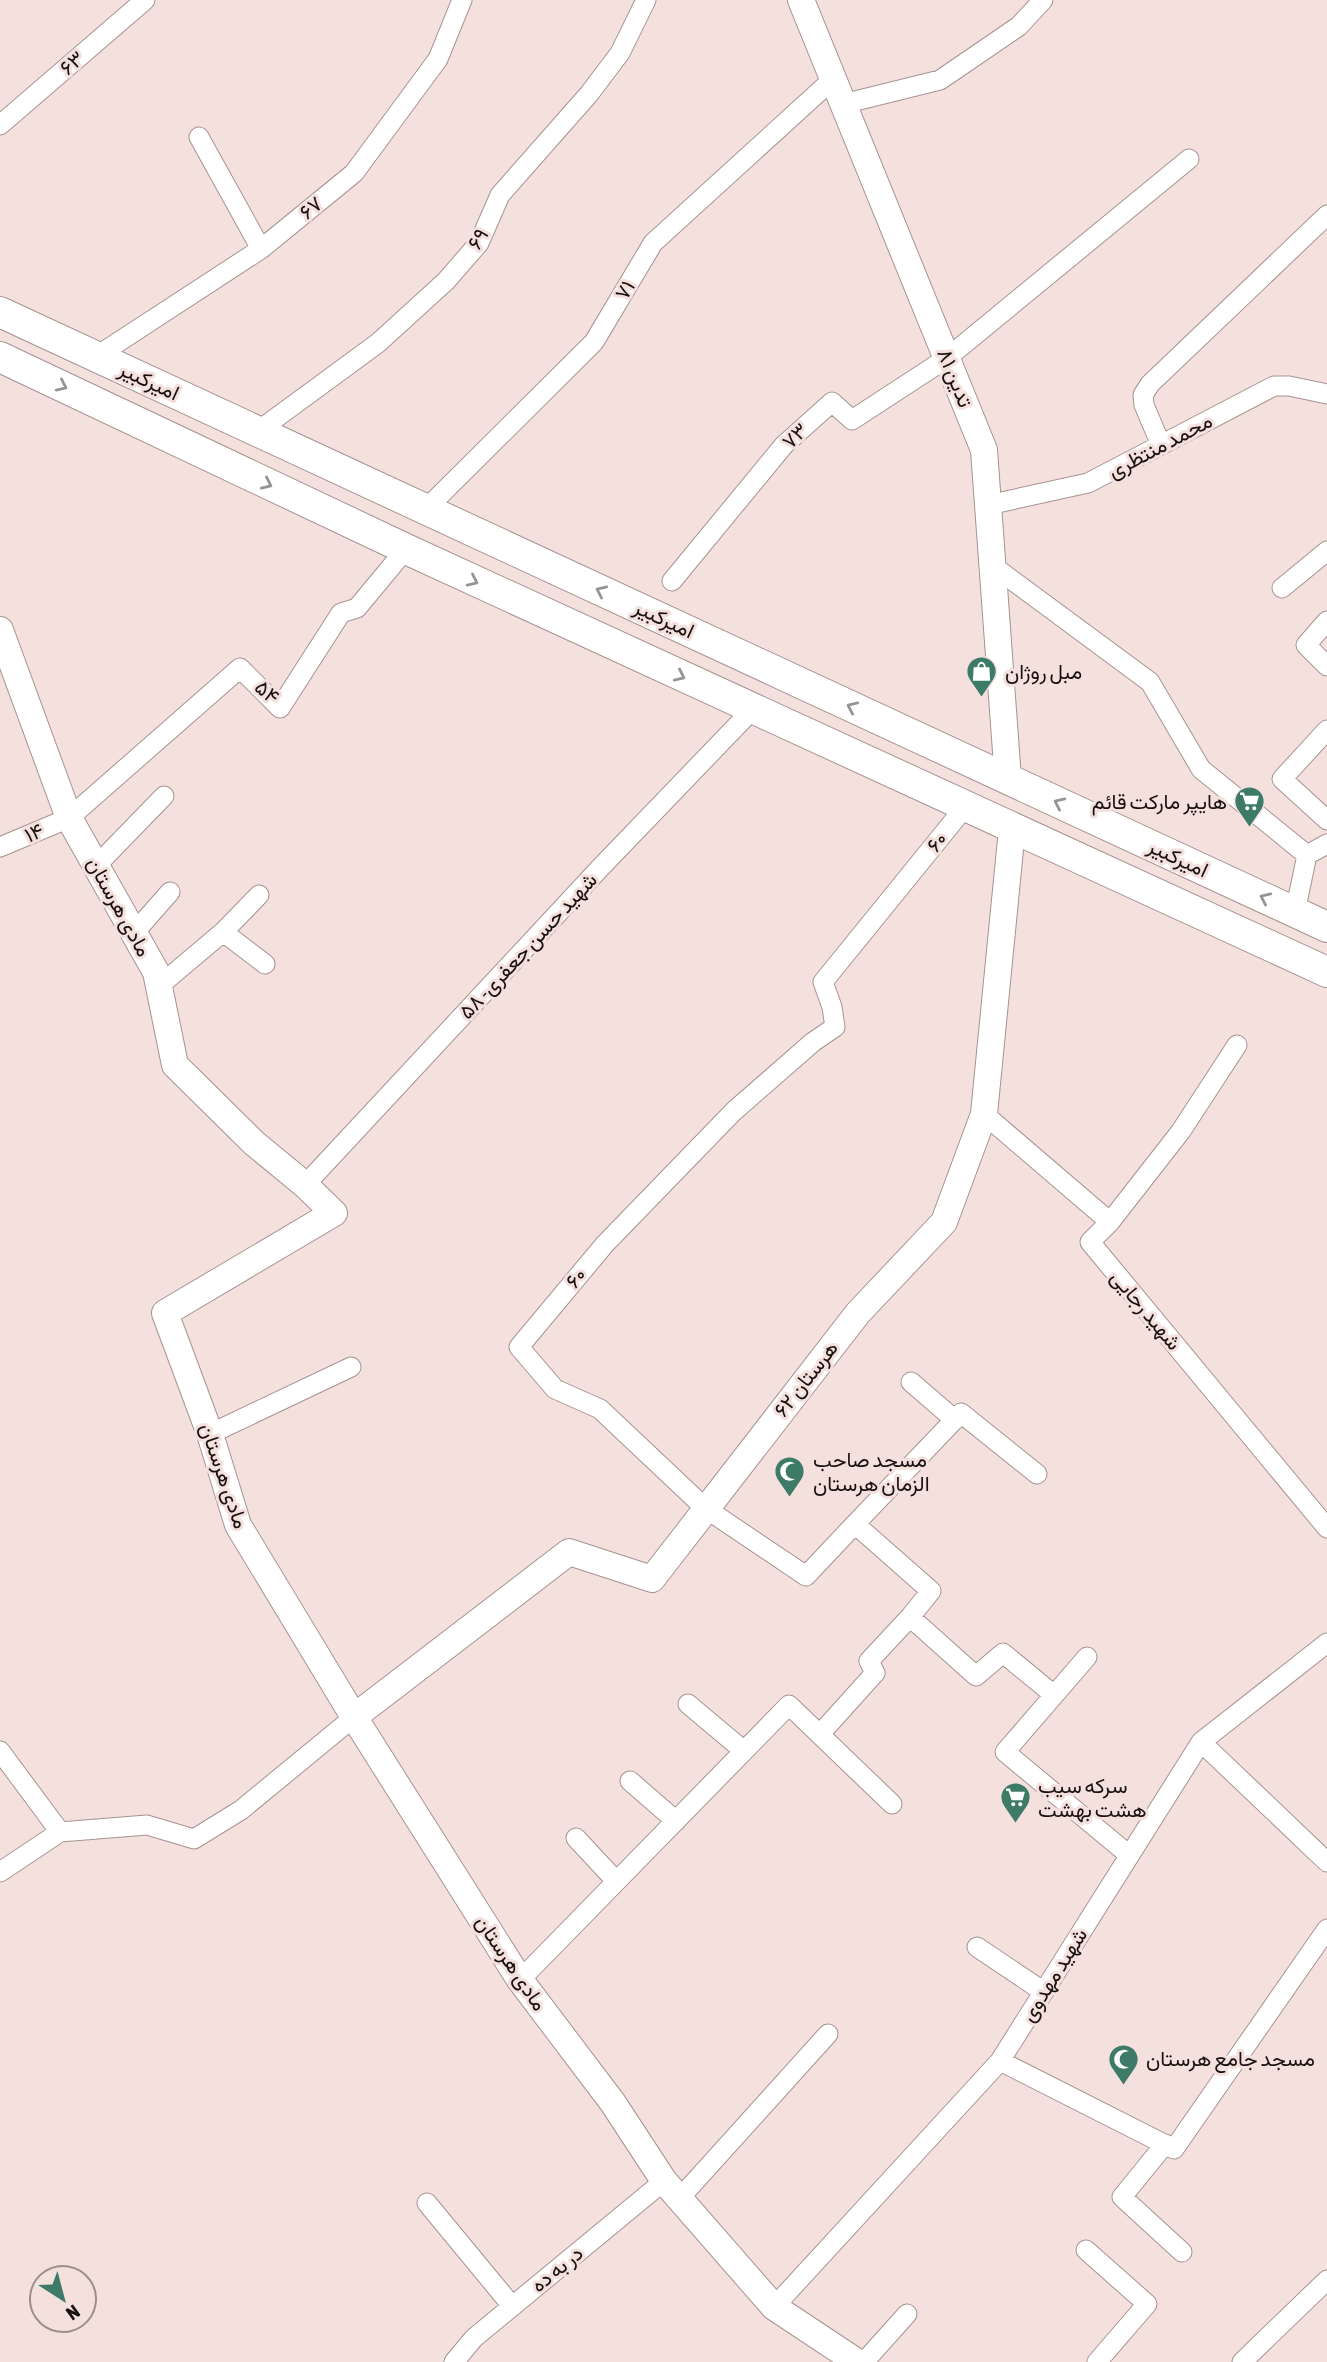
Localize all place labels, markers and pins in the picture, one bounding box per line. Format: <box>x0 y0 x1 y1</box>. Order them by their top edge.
shop icon: مبل روژان <box>965 655 999 699</box>
place label: مبل روژان <box>1005 659 1082 685</box>
supermarket icon: هایپر مارکت قائم <box>1233 785 1267 829</box>
place label: هایپر مارکت قائم <box>1092 789 1227 816</box>
place label: مسجد صاحب الزمان هرستان <box>813 1447 930 1497</box>
mosque icon: مسجد صاحب الزمان هرستان <box>773 1455 807 1499</box>
place label: سرکه سیب هشت بهشت <box>1038 1773 1147 1823</box>
supermarket icon: سرکه سیب هشت بهشت <box>998 1781 1032 1825</box>
mosque icon: مسجد جامع هرستان <box>1106 2042 1140 2086</box>
place label: مسجد جامع هرستان <box>1146 2046 1315 2073</box>

